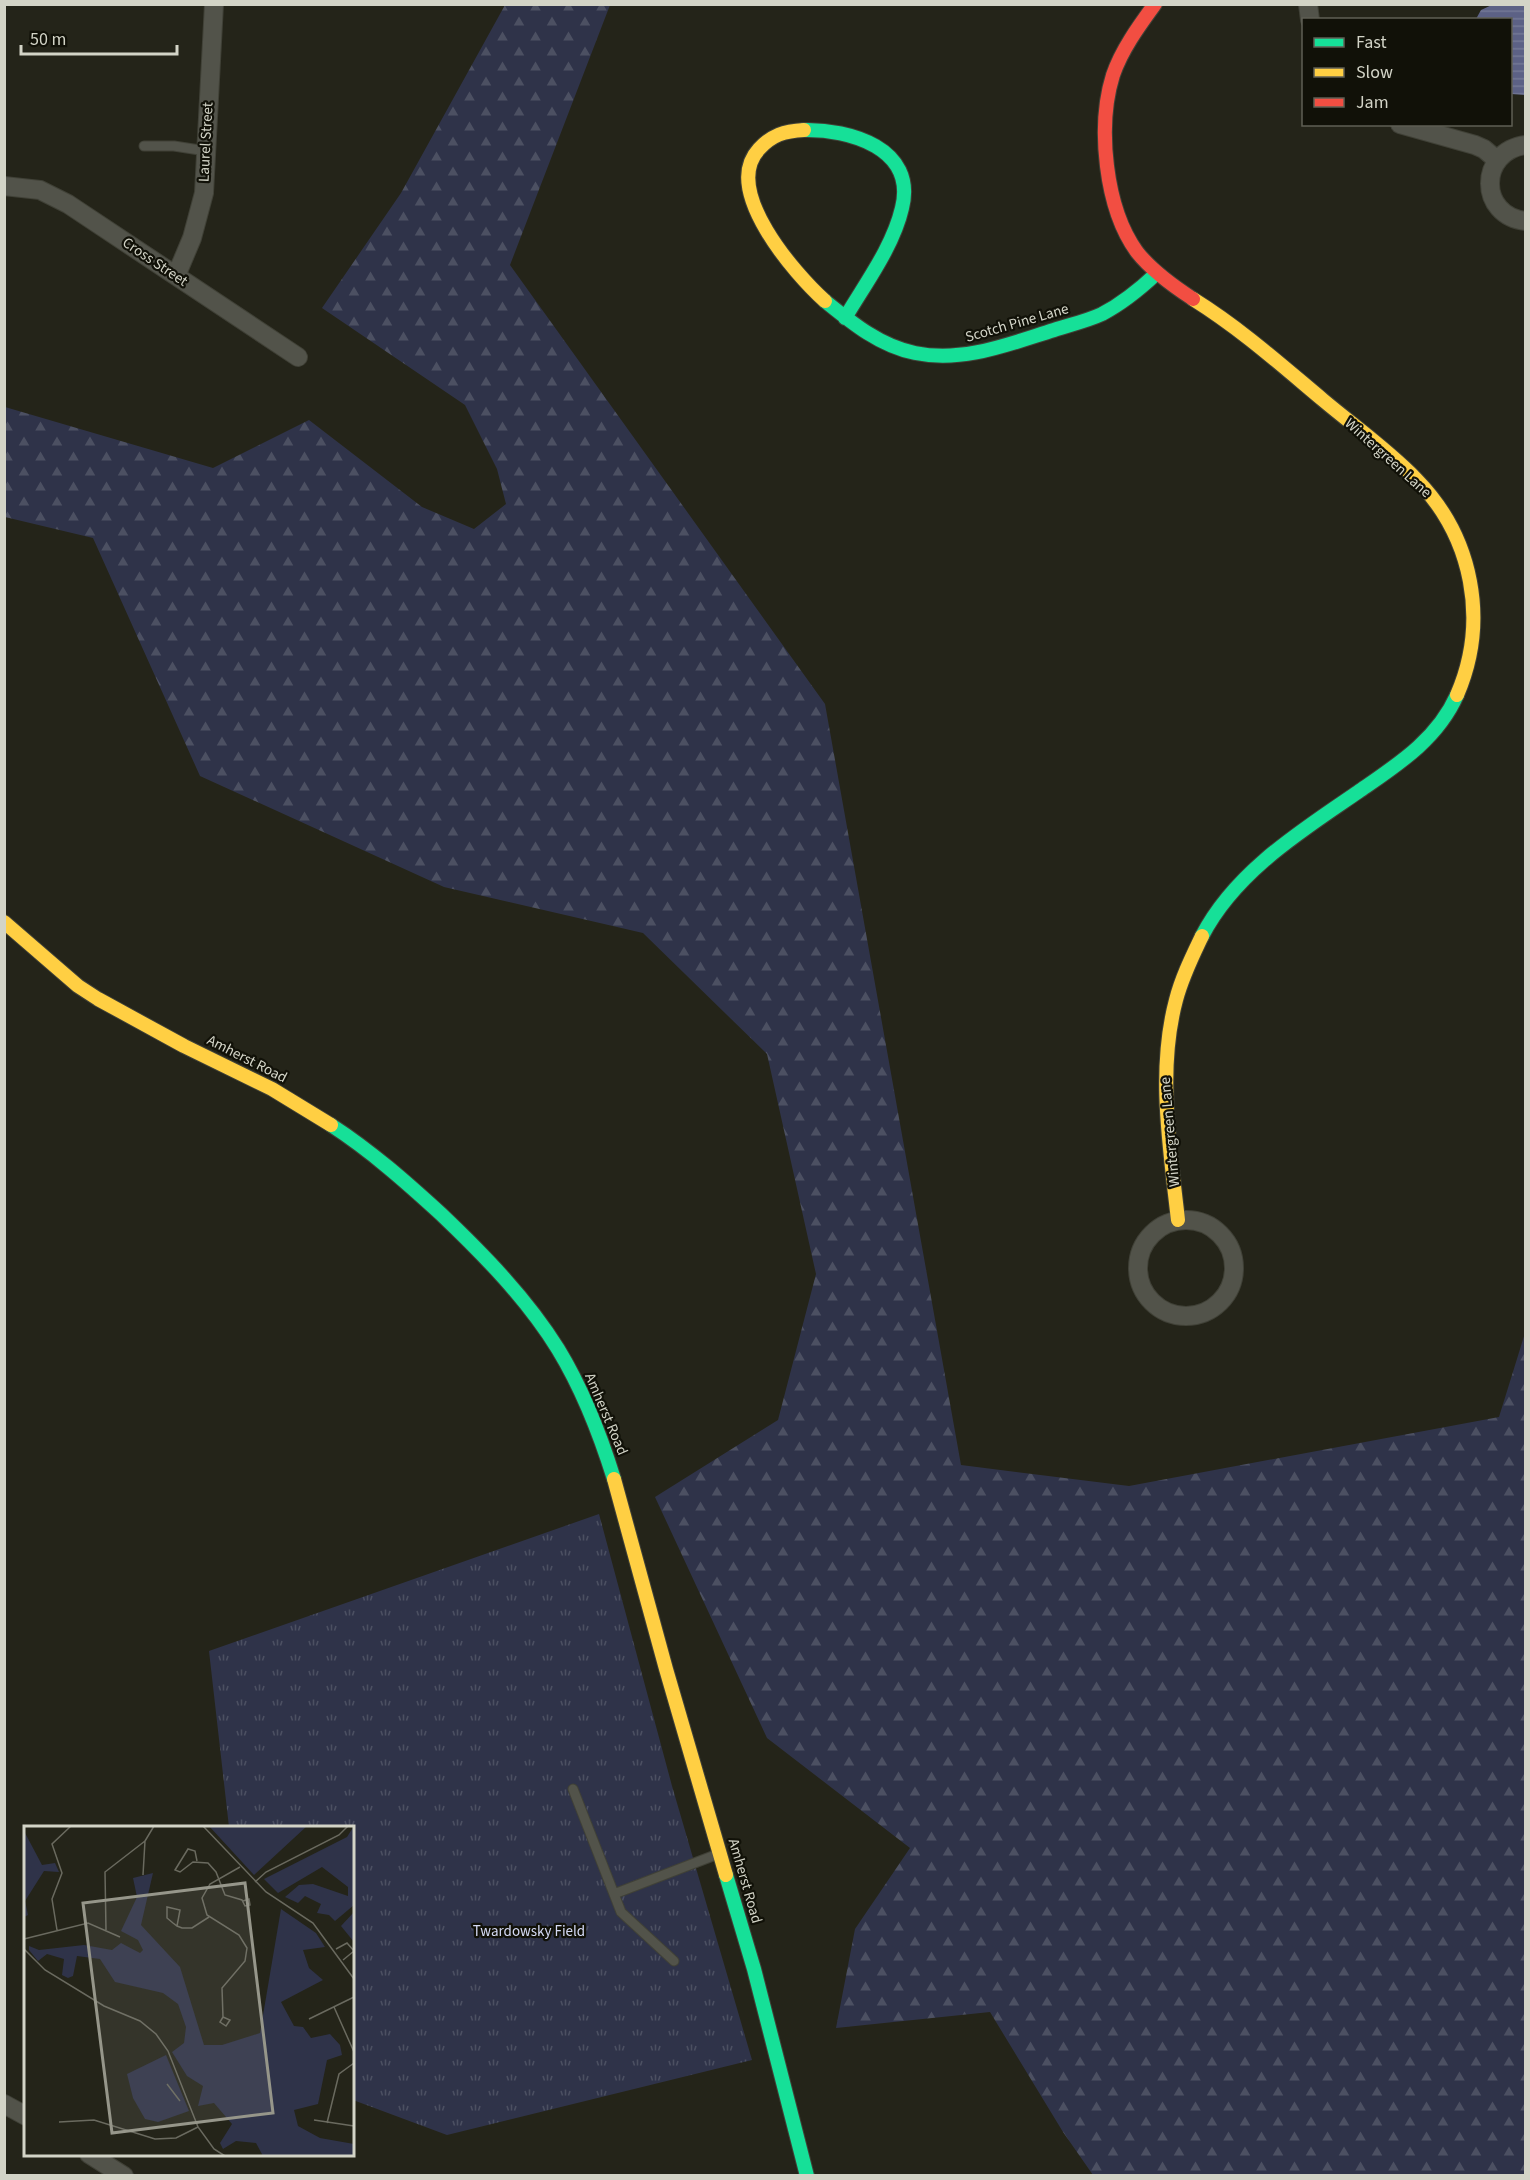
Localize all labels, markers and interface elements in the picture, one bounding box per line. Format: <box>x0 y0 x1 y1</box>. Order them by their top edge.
scale bar <box>21 18 177 56</box>
legend <box>1302 18 1512 126</box>
text: 50 m <box>30 27 66 52</box>
text: Fast <box>1356 30 1387 55</box>
text: Slow <box>1356 60 1393 85</box>
text: Jam <box>1356 90 1389 115</box>
street label: Laurel Street <box>193 102 219 182</box>
street label: Cross Street <box>118 232 192 292</box>
street label: Scotch Pine Lane <box>963 298 1071 348</box>
street label: Wintergreen Lane <box>1340 413 1436 503</box>
street label: Amherst Road <box>203 1030 291 1088</box>
street label: Wintergreen Lane <box>1155 1076 1185 1188</box>
street label: Amherst Road <box>579 1370 633 1458</box>
inset map <box>24 1826 354 2156</box>
street label: Amherst Road <box>723 1836 767 1926</box>
park label: Twardowsky Field <box>473 1921 585 1942</box>

